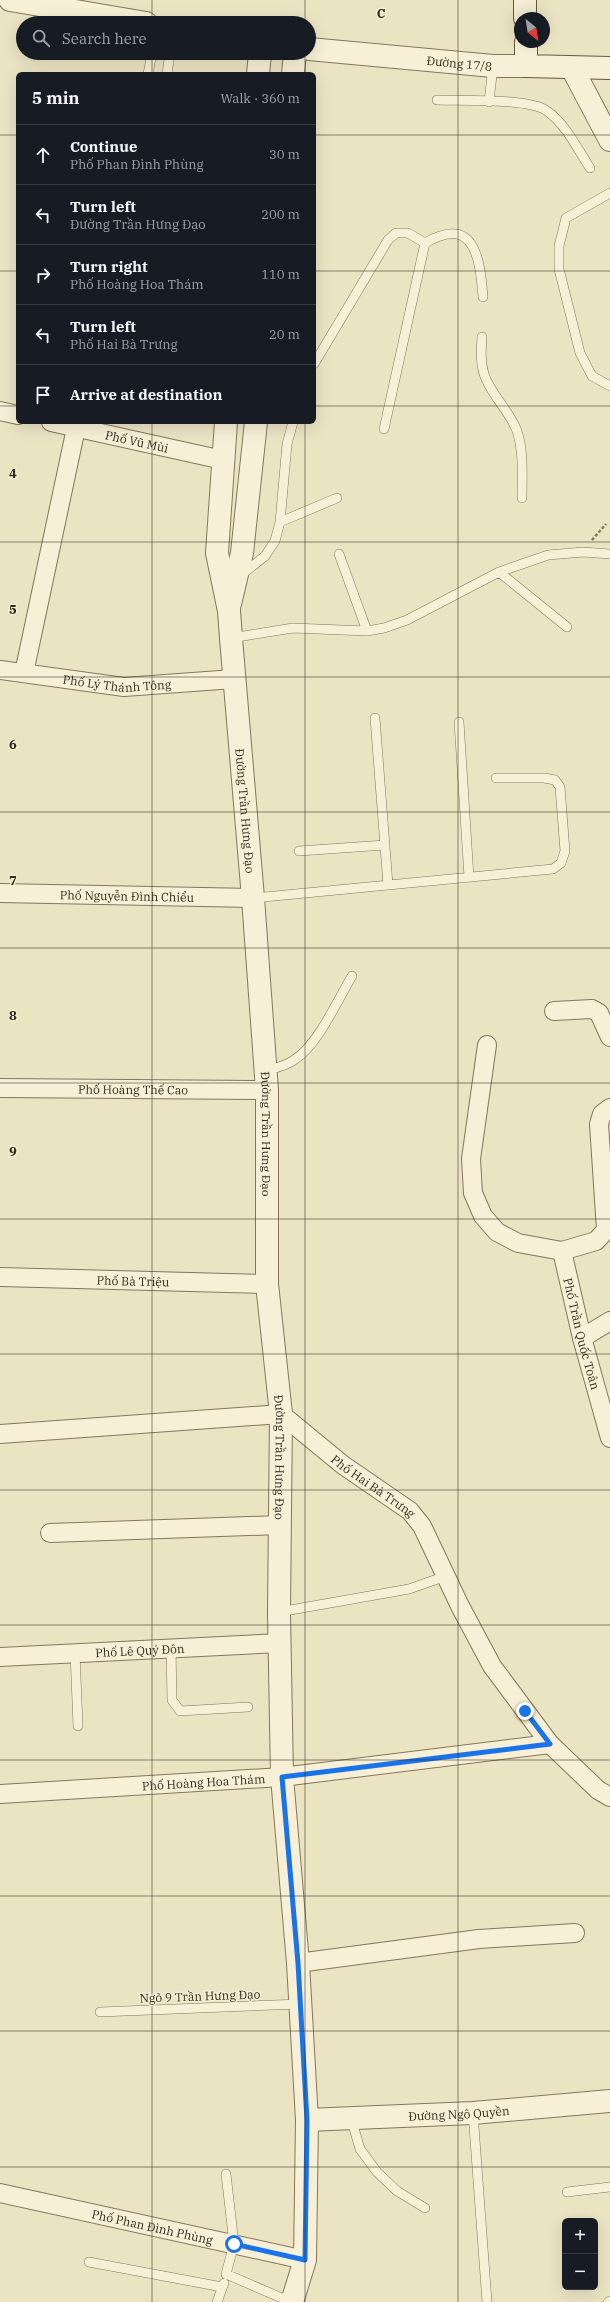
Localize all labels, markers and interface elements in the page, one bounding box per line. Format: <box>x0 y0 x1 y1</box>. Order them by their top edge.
text: C <box>377 5 386 22</box>
north arrow <box>514 12 550 48</box>
search box <box>16 16 316 60</box>
icon: search <box>30 27 52 49</box>
text: Search here <box>62 29 147 48</box>
street label: Đường 17/8 <box>426 52 493 73</box>
text: 5 min <box>32 87 80 109</box>
text: Walk · 360 m <box>221 90 300 107</box>
text: Continue <box>70 137 137 156</box>
icon: ahead <box>32 144 54 166</box>
text: 30 m <box>269 146 300 163</box>
text: Phố Phan Đình Phùng <box>70 156 204 173</box>
text: Turn left <box>70 197 136 216</box>
icon: left <box>32 204 54 226</box>
text: 200 m <box>261 206 300 223</box>
text: Đường Trần Hưng Đạo <box>70 216 206 233</box>
text: Turn right <box>70 257 148 276</box>
icon: right <box>32 264 54 286</box>
text: 110 m <box>261 266 300 283</box>
text: Phố Hoàng Hoa Thám <box>70 276 204 293</box>
text: Turn left <box>70 317 136 336</box>
icon: left <box>32 324 54 346</box>
text: 20 m <box>269 326 300 343</box>
text: Phố Hai Bà Trưng <box>70 336 178 353</box>
icon: arrive <box>32 384 54 406</box>
text: Arrive at destination <box>70 385 222 404</box>
street label: Phố Vũ Mùi <box>104 427 170 455</box>
text: 4 <box>9 465 17 482</box>
text: 5 <box>9 601 17 618</box>
street label: Phố Lý Thánh Tông <box>62 671 172 695</box>
text: 6 <box>9 736 17 753</box>
street label: Đường Trần Hưng Đạo <box>233 748 258 874</box>
text: 7 <box>9 872 17 889</box>
street label: Phố Nguyễn Đình Chiểu <box>60 887 195 904</box>
text: 8 <box>9 1007 17 1024</box>
street label: Đường Trần Hưng Đạo <box>258 1071 275 1197</box>
street label: Phố Hoàng Thế Cao <box>78 1081 188 1097</box>
text: 9 <box>9 1143 17 1160</box>
street label: Phố Bà Triệu <box>96 1272 170 1289</box>
street label: Phố Trần Quốc Toản <box>561 1276 604 1392</box>
street label: Đường Trần Hưng Đạo <box>271 1394 289 1520</box>
street label: Phố Hai Bà Trưng <box>328 1451 420 1520</box>
street label: Phố Lê Quý Đôn <box>95 1640 185 1660</box>
route end <box>516 1702 534 1720</box>
street label: Phố Hoàng Hoa Thám <box>142 1770 266 1793</box>
street label: Ngõ 9 Trần Hưng Đạo <box>139 1986 261 2006</box>
street label: Đường Ngô Quyền <box>408 2102 510 2123</box>
street label: Phố Phan Đình Phùng <box>90 2206 215 2247</box>
map controls <box>562 2218 598 2290</box>
button: + <box>562 2218 598 2254</box>
route start <box>225 2235 243 2253</box>
button: − <box>562 2254 598 2290</box>

